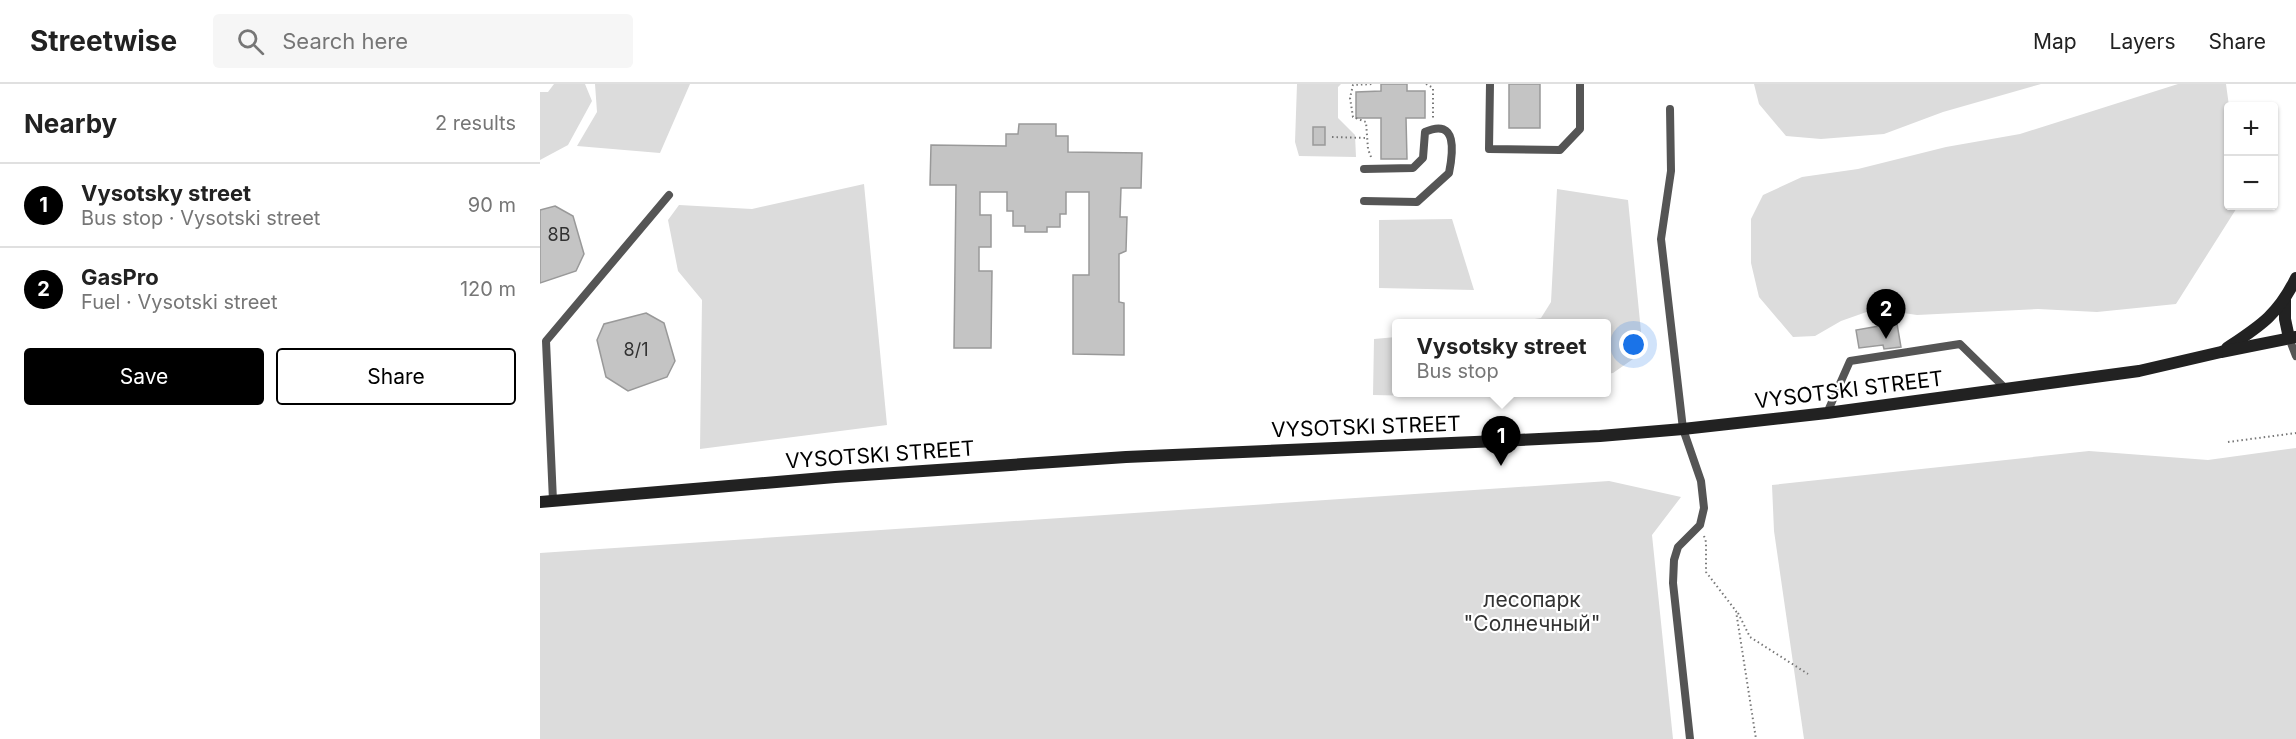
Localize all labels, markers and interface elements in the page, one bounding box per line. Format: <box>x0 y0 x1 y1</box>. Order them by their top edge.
search box <box>213 14 633 68</box>
text: Streetwise <box>30 24 177 58</box>
icon: search <box>234 25 267 58</box>
text: Search here <box>282 28 408 54</box>
text: Map <box>2033 29 2077 54</box>
text: Layers <box>2110 29 2176 54</box>
text: Share <box>2209 29 2266 54</box>
map controls <box>2224 102 2278 210</box>
button: + <box>2224 102 2278 156</box>
text: Nearby <box>24 108 117 139</box>
text: 2 results <box>435 111 516 135</box>
button: − <box>2224 156 2278 210</box>
text: Vysotsky street <box>81 180 251 206</box>
text: 1 <box>39 193 48 217</box>
text: 90 m <box>468 193 516 217</box>
text: Bus stop · Vysotski street <box>81 206 320 230</box>
house number: 8В <box>548 224 570 245</box>
text: GasPro <box>81 264 159 290</box>
text: 2 <box>37 277 50 301</box>
text: 120 m <box>460 277 516 301</box>
text: Fuel · Vysotski street <box>81 290 278 314</box>
pin: 2 <box>1866 290 1906 339</box>
popup <box>1392 319 1611 397</box>
your location <box>1619 330 1648 359</box>
text: Vysotsky street <box>1416 333 1587 359</box>
house number: 8/1 <box>624 339 648 360</box>
button: Save <box>24 348 264 405</box>
button: Share <box>276 348 516 405</box>
text: Bus stop <box>1416 359 1499 383</box>
street label: VYSOTSKI STREET <box>1753 366 1945 413</box>
street label: VYSOTSKI STREET <box>1271 411 1461 442</box>
pin: 1 <box>1482 416 1520 466</box>
street label: VYSOTSKI STREET <box>784 435 975 474</box>
park label: лесопарк "Солнечный" <box>1464 587 1600 636</box>

